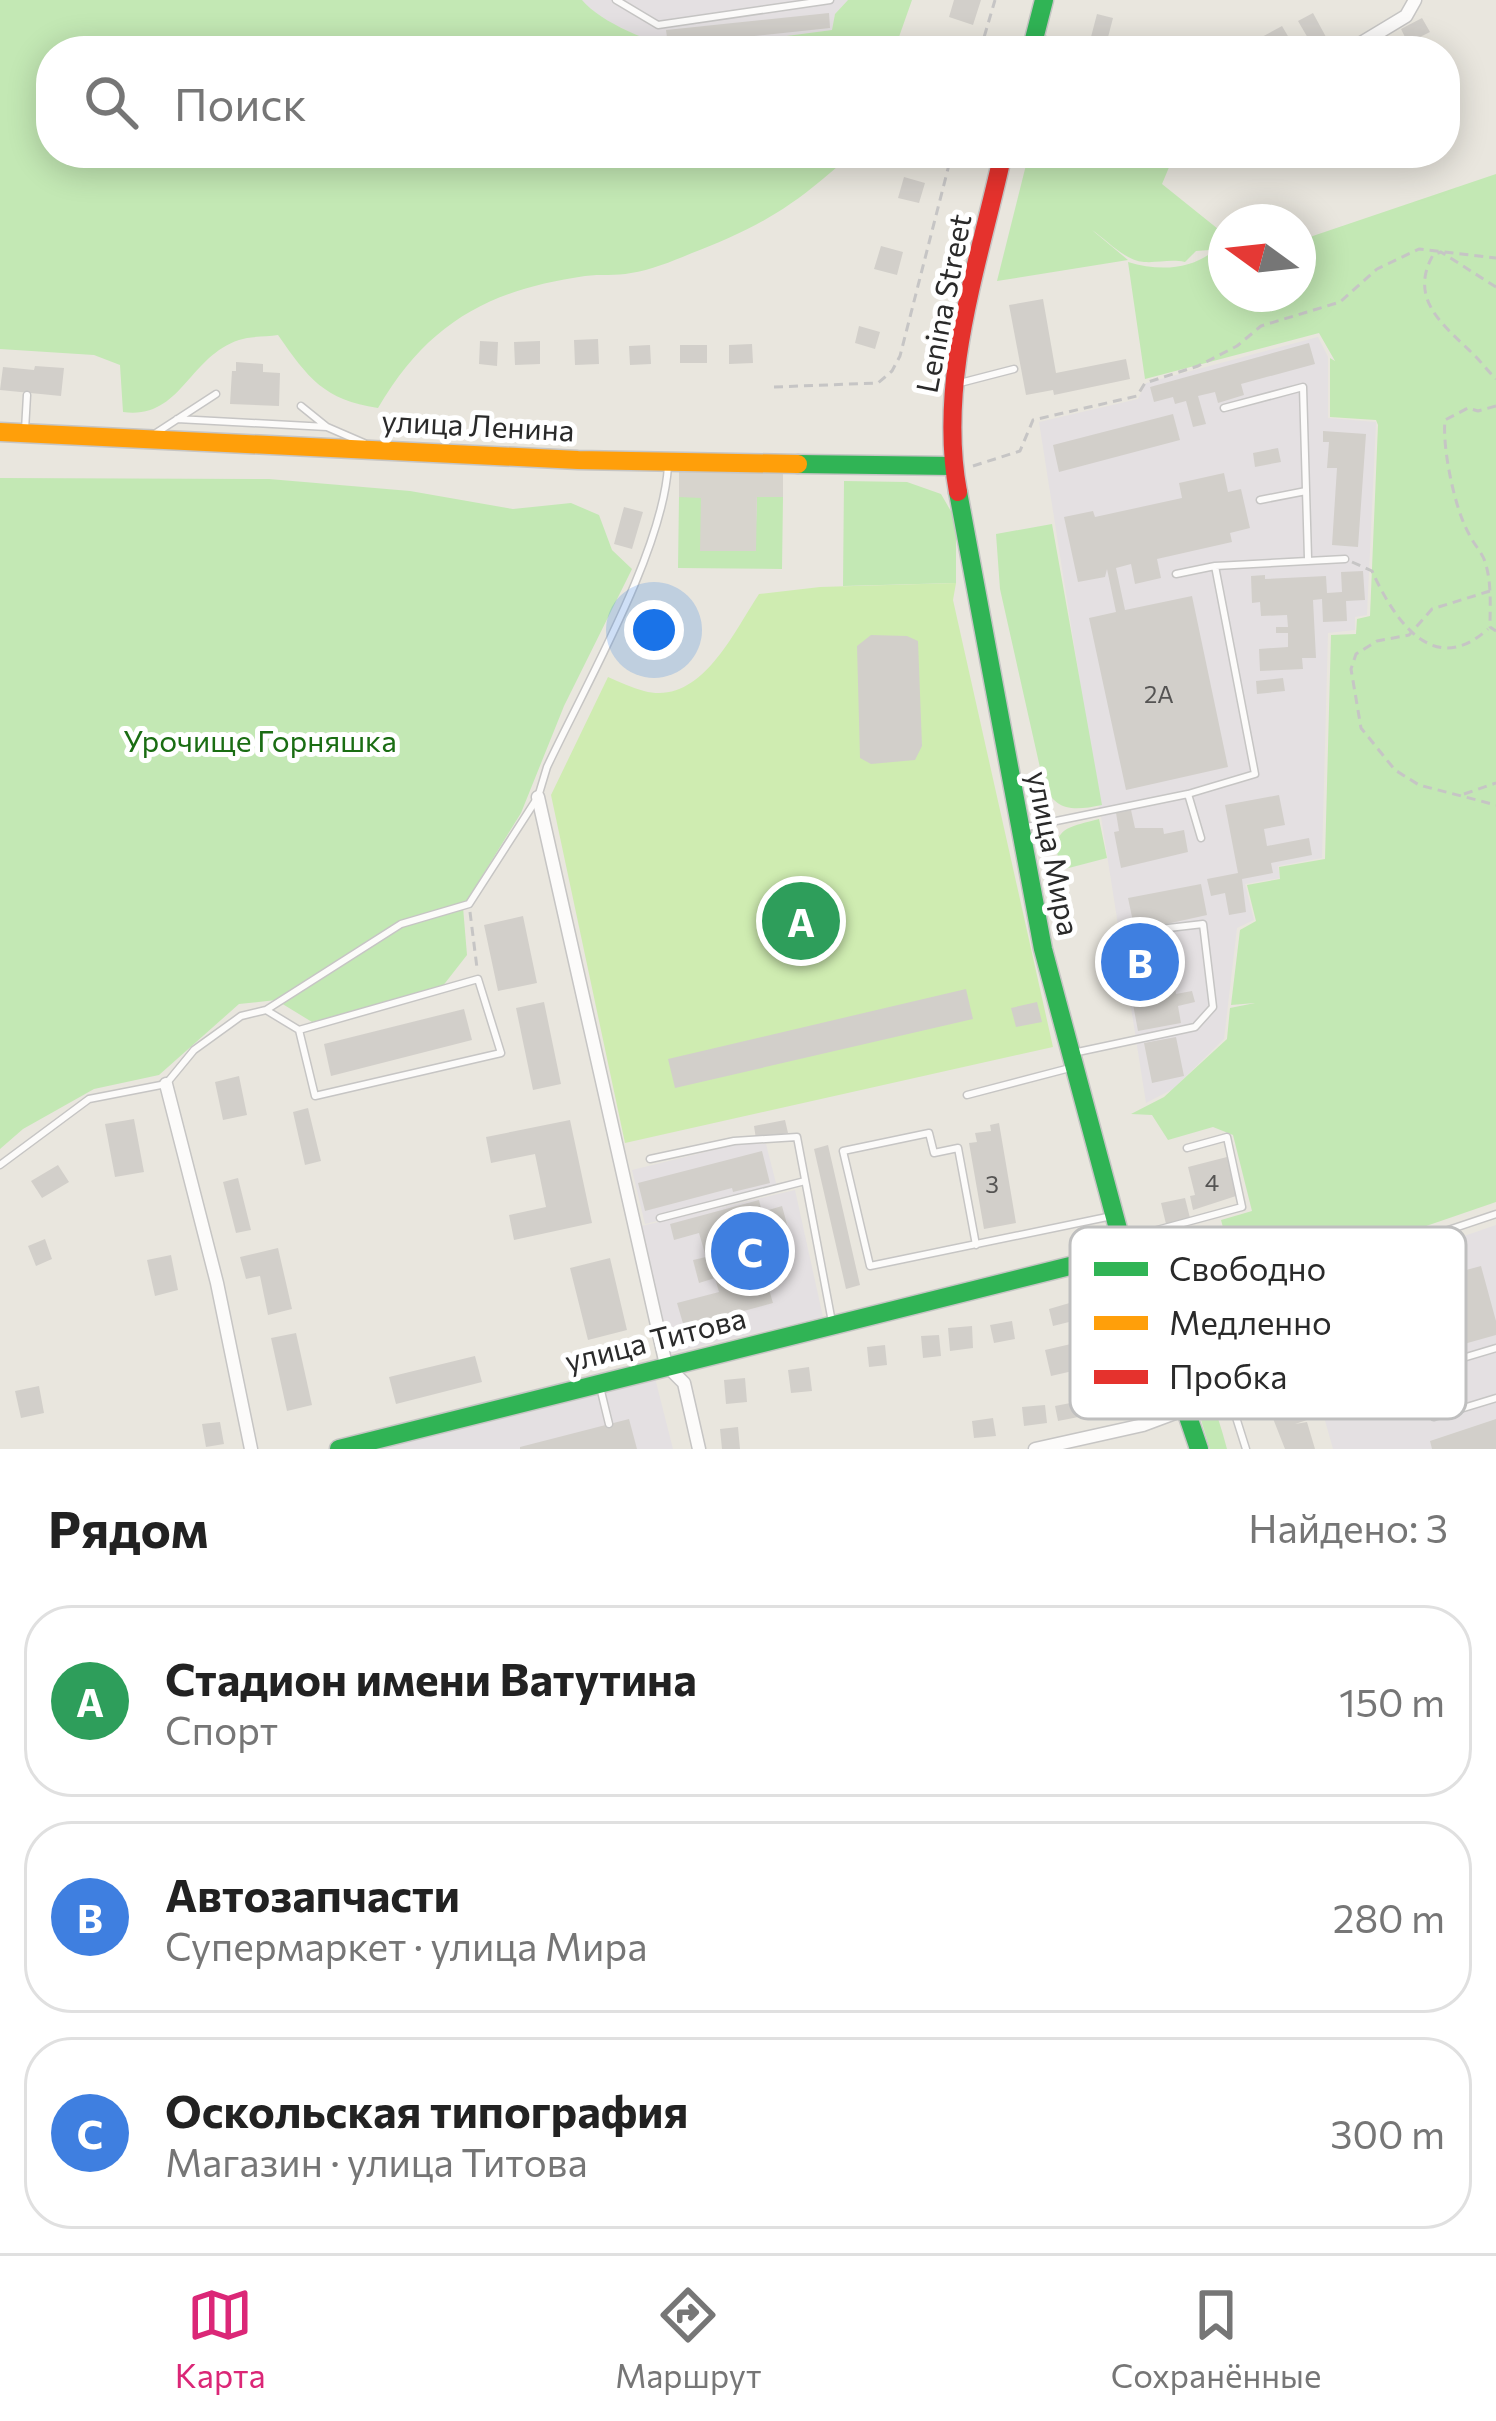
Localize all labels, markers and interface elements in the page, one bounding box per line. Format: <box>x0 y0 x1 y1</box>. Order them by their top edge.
search box <box>36 36 1460 168</box>
icon: search <box>78 69 144 135</box>
text: Поиск <box>174 75 307 130</box>
north arrow <box>1208 204 1316 312</box>
street label: Lenina Street <box>907 210 977 396</box>
street label: улица Ленина <box>381 400 575 448</box>
your location <box>624 600 684 660</box>
house number: 2А <box>1144 679 1174 708</box>
park label: Урочище Горняшка <box>123 721 397 758</box>
street label: улица Мира <box>1021 768 1089 938</box>
pin: A <box>762 876 840 966</box>
pin: B <box>1101 917 1179 1007</box>
house number: 4 <box>1205 1167 1219 1196</box>
house number: 3 <box>985 1169 999 1198</box>
pin: C <box>711 1206 789 1296</box>
legend <box>1070 1227 1466 1419</box>
text: Свободно <box>1169 1247 1326 1288</box>
street label: улица Титова <box>561 1298 749 1378</box>
text: Медленно <box>1169 1301 1332 1342</box>
text: Пробка <box>1169 1355 1287 1396</box>
text: Рядом <box>48 1496 209 1559</box>
text: Найдено: 3 <box>1248 1503 1448 1551</box>
text: Стадион имени Ватутина <box>165 1650 697 1705</box>
text: A <box>76 1677 104 1725</box>
text: 150 m <box>1339 1677 1445 1725</box>
text: Спорт <box>165 1705 278 1753</box>
text: Автозапчасти <box>165 1866 460 1921</box>
text: B <box>77 1893 103 1941</box>
text: 280 m <box>1333 1893 1445 1941</box>
text: Супермаркет · улица Мира <box>165 1921 647 1969</box>
text: Оскольская типография <box>165 2082 688 2137</box>
text: C <box>77 2109 103 2157</box>
text: 300 m <box>1330 2109 1445 2157</box>
text: Магазин · улица Титова <box>165 2137 588 2185</box>
tab: Карта <box>175 2282 266 2395</box>
tab: Маршрут <box>615 2282 761 2395</box>
tab: Сохранённые <box>1111 2282 1321 2395</box>

